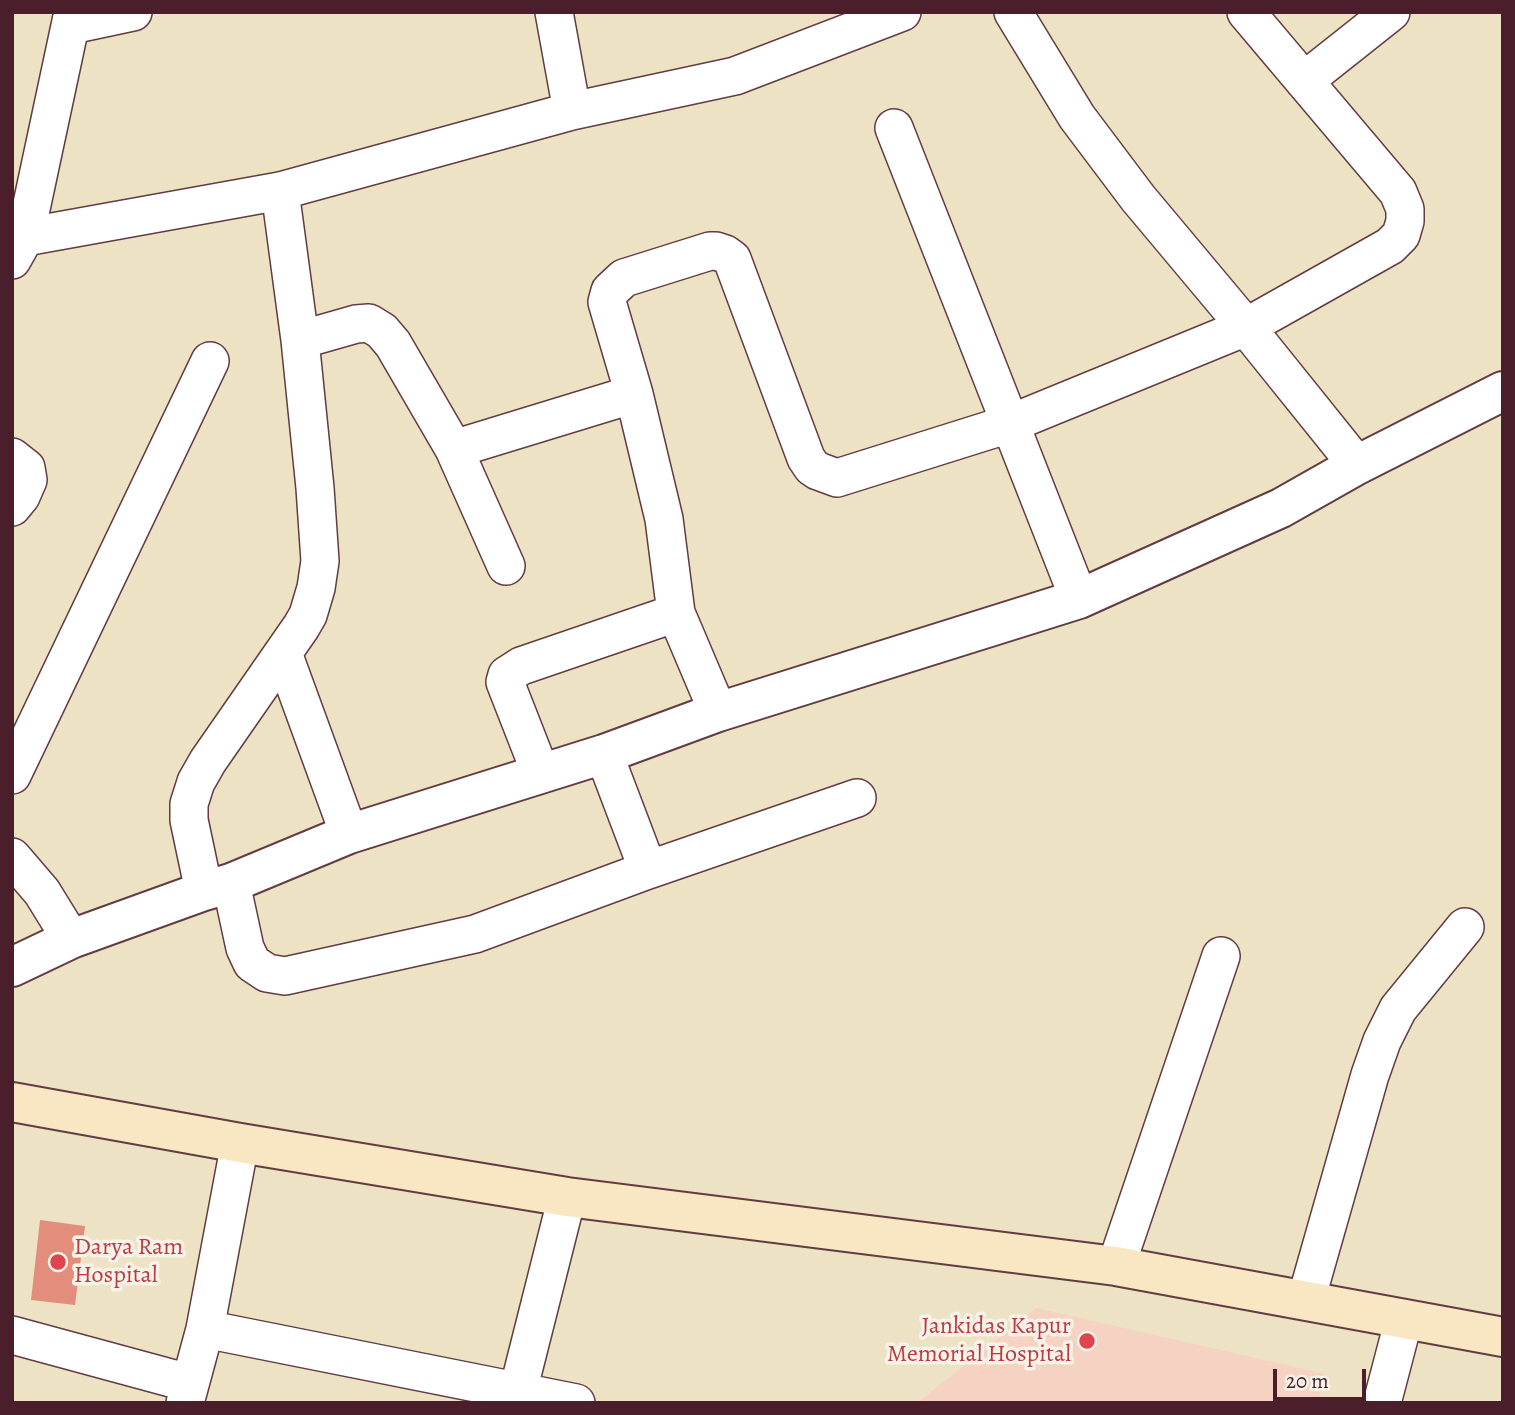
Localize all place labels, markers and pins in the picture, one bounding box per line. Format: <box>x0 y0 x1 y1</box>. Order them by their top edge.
place label: Darya Ram Hospital <box>74 1234 183 1290</box>
marker: Darya Ram Hospital <box>48 1252 68 1272</box>
place label: Jankidas Kapur Memorial Hospital <box>887 1313 1071 1369</box>
marker: Jankidas Kapur Memorial Hospital <box>1077 1331 1097 1351</box>

